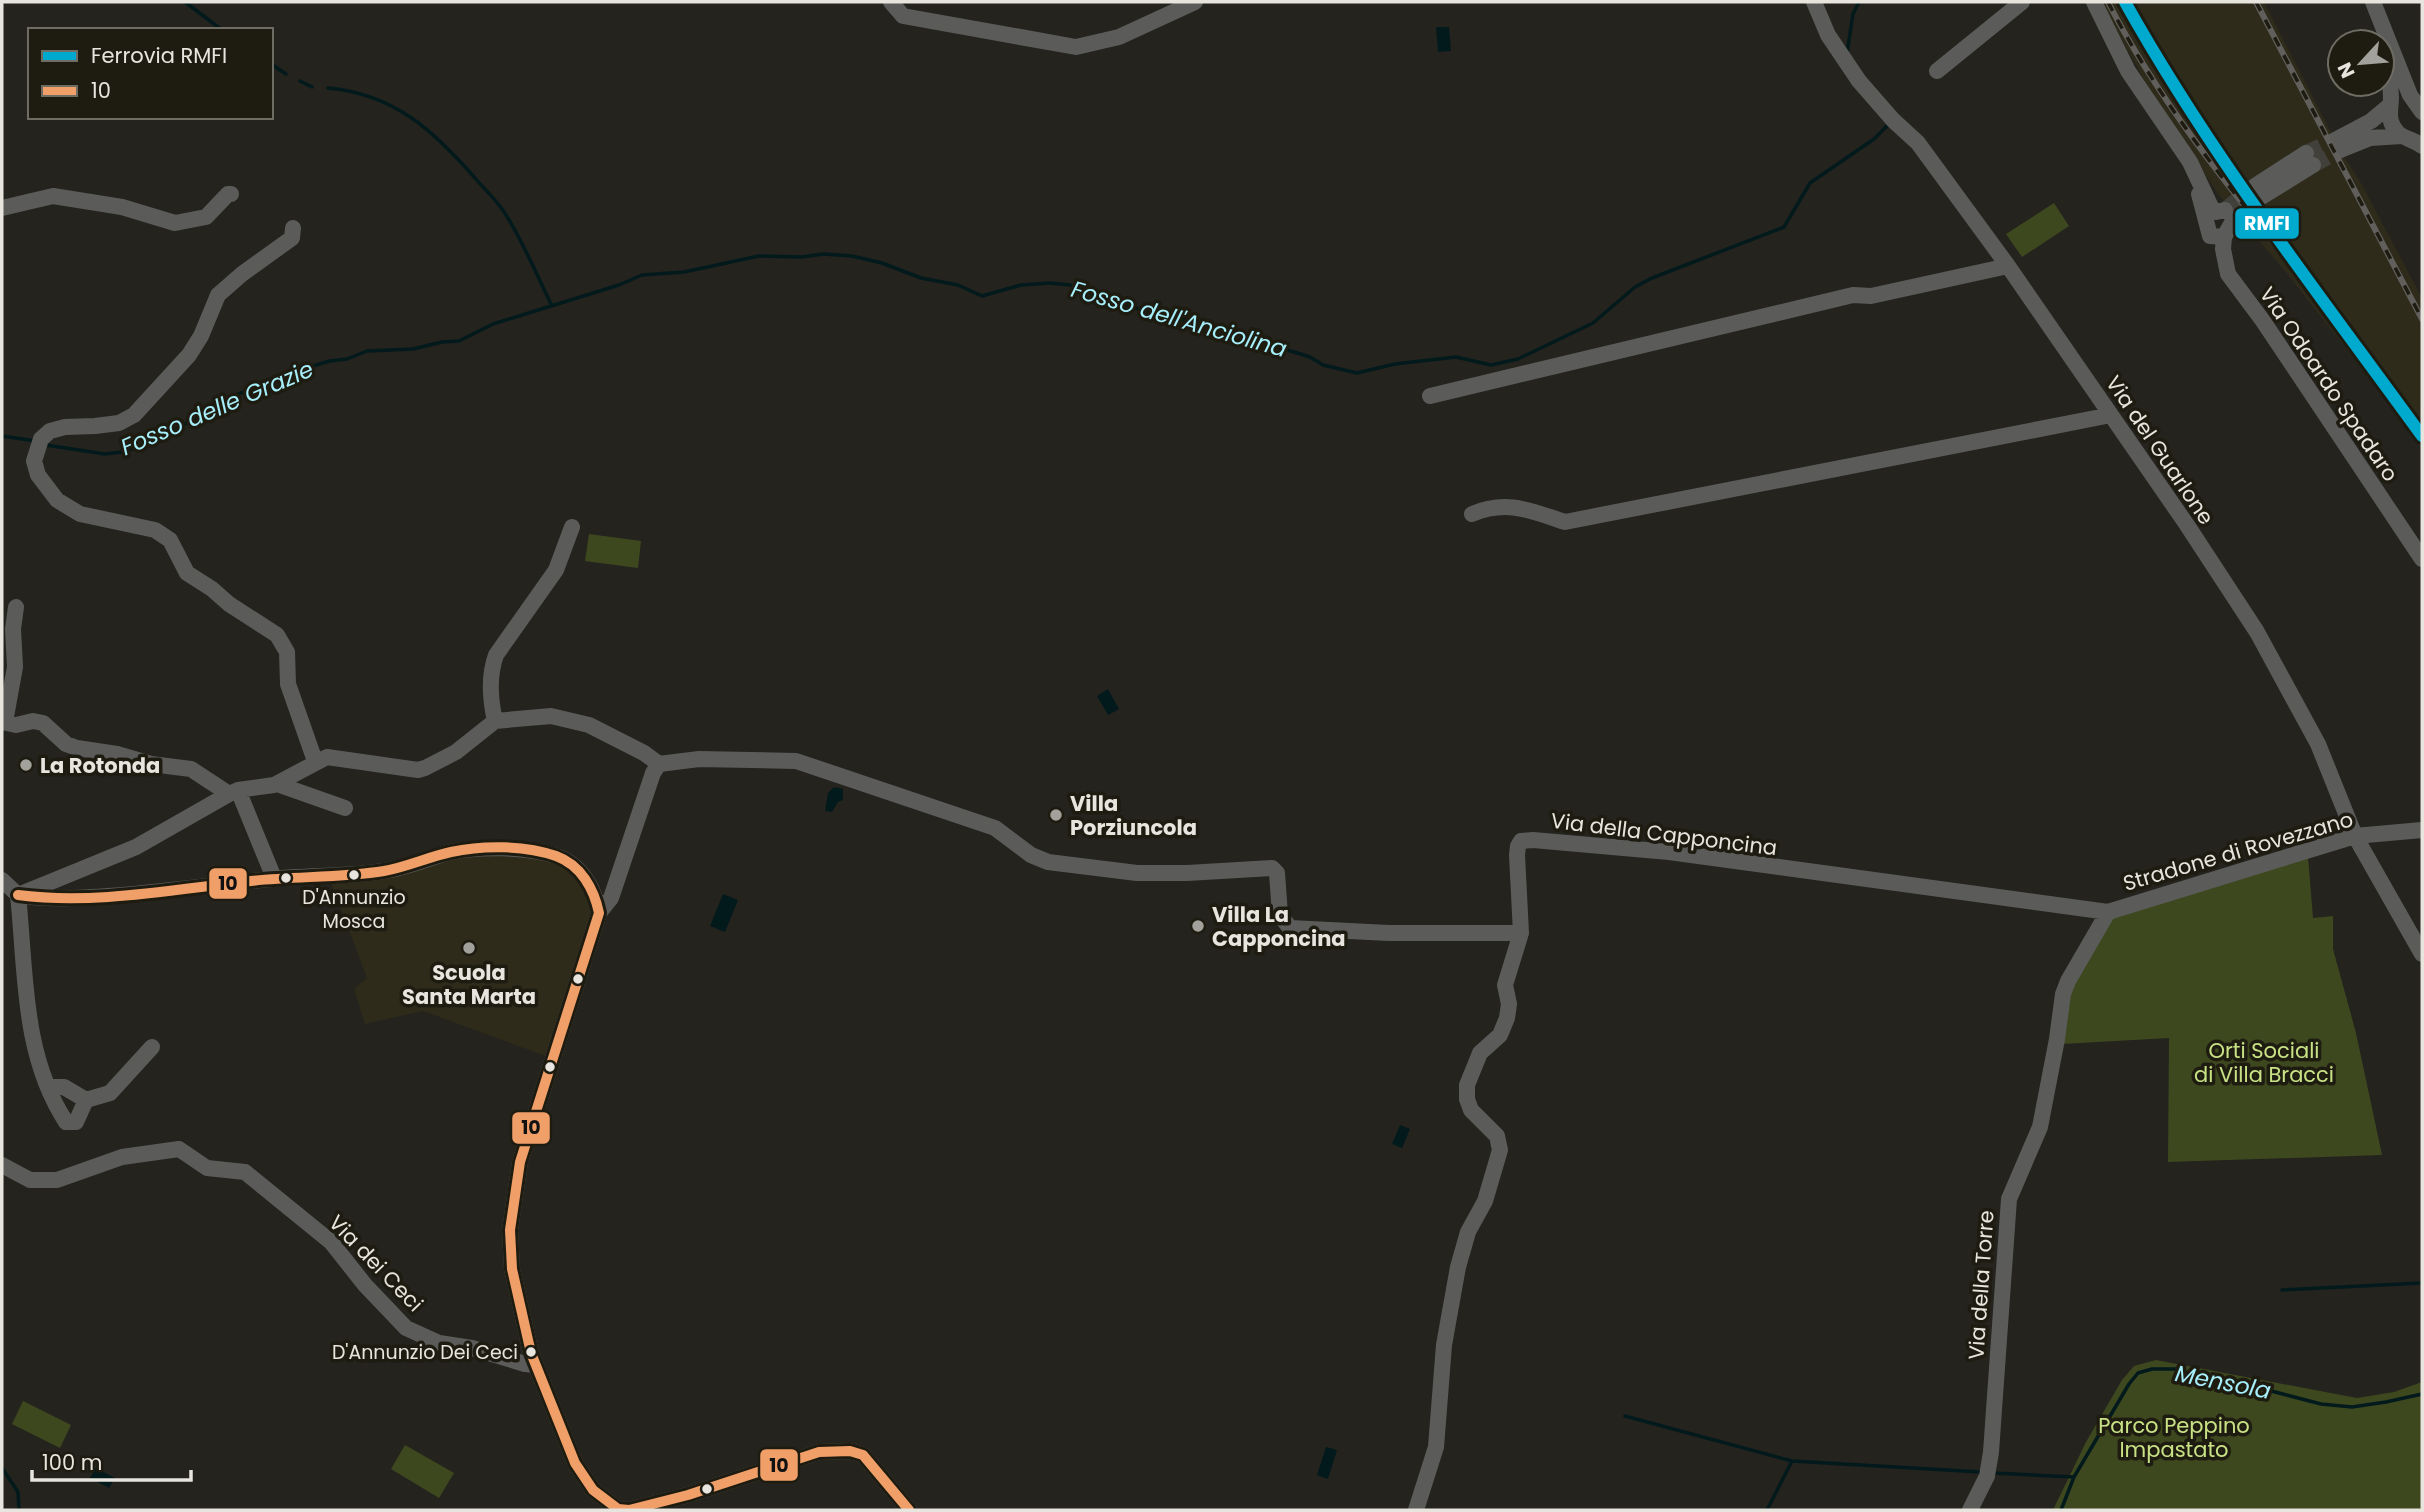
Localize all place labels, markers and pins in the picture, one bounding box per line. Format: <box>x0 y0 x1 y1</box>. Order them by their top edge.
place label: La Rotonda <box>40 751 160 780</box>
marker: La Rotonda <box>18 757 34 773</box>
place label: Villa Porziuncola <box>1070 789 1197 842</box>
marker: Villa Porziuncola <box>1048 807 1064 823</box>
marker: D'Annunzio Mosca <box>347 868 361 882</box>
unlabelled marker <box>279 871 293 885</box>
place label: D'Annunzio Mosca <box>302 884 406 935</box>
place label: Villa La Capponcina <box>1212 900 1346 953</box>
marker: Villa La Capponcina <box>1190 918 1206 934</box>
marker: Scuola Santa Marta <box>461 940 477 956</box>
place label: Scuola Santa Marta <box>402 958 536 1011</box>
unlabelled marker <box>571 972 585 986</box>
unlabelled marker <box>543 1060 557 1074</box>
place label: D'Annunzio Dei Ceci <box>332 1339 518 1366</box>
marker: D'Annunzio Dei Ceci <box>524 1345 538 1359</box>
unlabelled marker <box>700 1482 714 1496</box>

